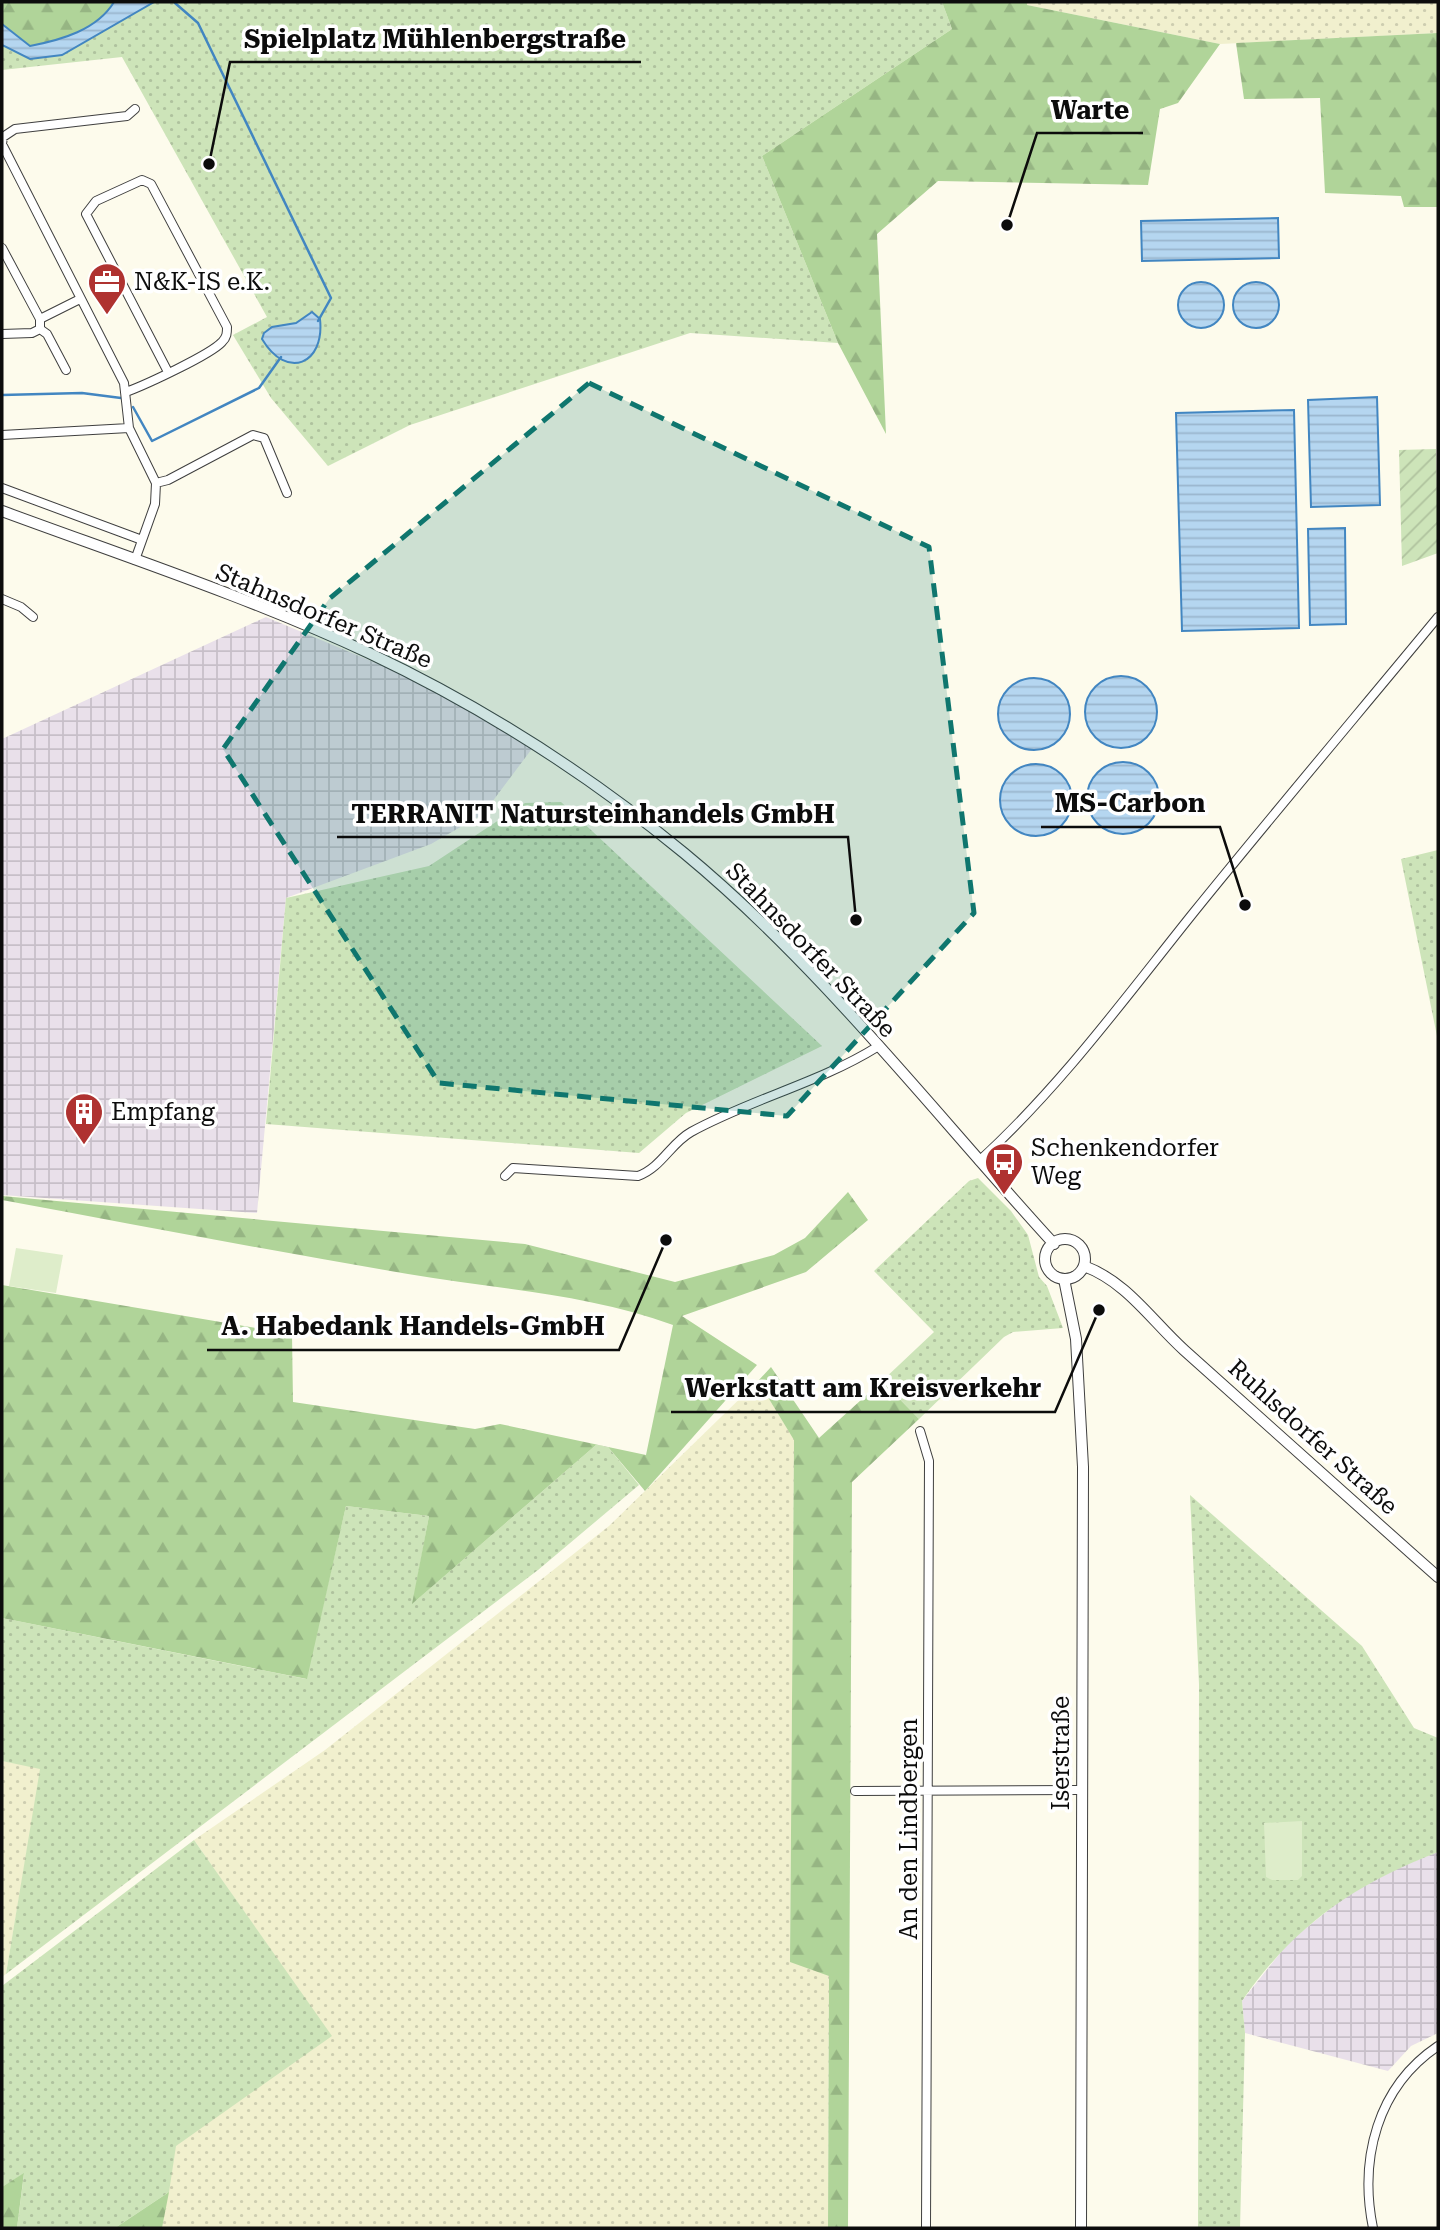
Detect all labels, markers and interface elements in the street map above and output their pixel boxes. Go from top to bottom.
callout: Spielplatz Mühlenbergstraße [230,15,641,62]
text: Spielplatz Mühlenbergstraße [244,24,626,54]
callout: Warte [1037,86,1143,133]
text: Warte [1051,95,1129,125]
office icon: N&K-IS e.K. [86,261,128,316]
place label: N&K-IS e.K. [134,268,270,296]
street label: Stahnsdorfer Straße [212,558,436,674]
callout: MS-Carbon [1041,780,1220,827]
text: MS-Carbon [1054,788,1206,818]
callout: TERRANIT Natursteinhandels GmbH [337,790,848,837]
text: TERRANIT Natursteinhandels GmbH [351,799,835,829]
street label: Stahnsdorfer Straße [720,857,902,1043]
building icon: Empfang [63,1091,105,1146]
place label: Empfang [111,1098,215,1126]
place label: Schenkendorfer Weg [1031,1134,1219,1190]
bus stop icon: Schenkendorfer Weg [983,1141,1025,1196]
callout: A. Habedank Handels-GmbH [207,1303,619,1350]
text: A. Habedank Handels-GmbH [221,1311,605,1341]
street label: Ruhlsdorfer Straße [1223,1354,1403,1520]
callout: Werkstatt am Kreisverkehr [671,1365,1055,1412]
text: Werkstatt am Kreisverkehr [685,1373,1042,1403]
street label: Iserstraße [1047,1696,1075,1810]
street label: An den Lindbergen [895,1718,923,1940]

